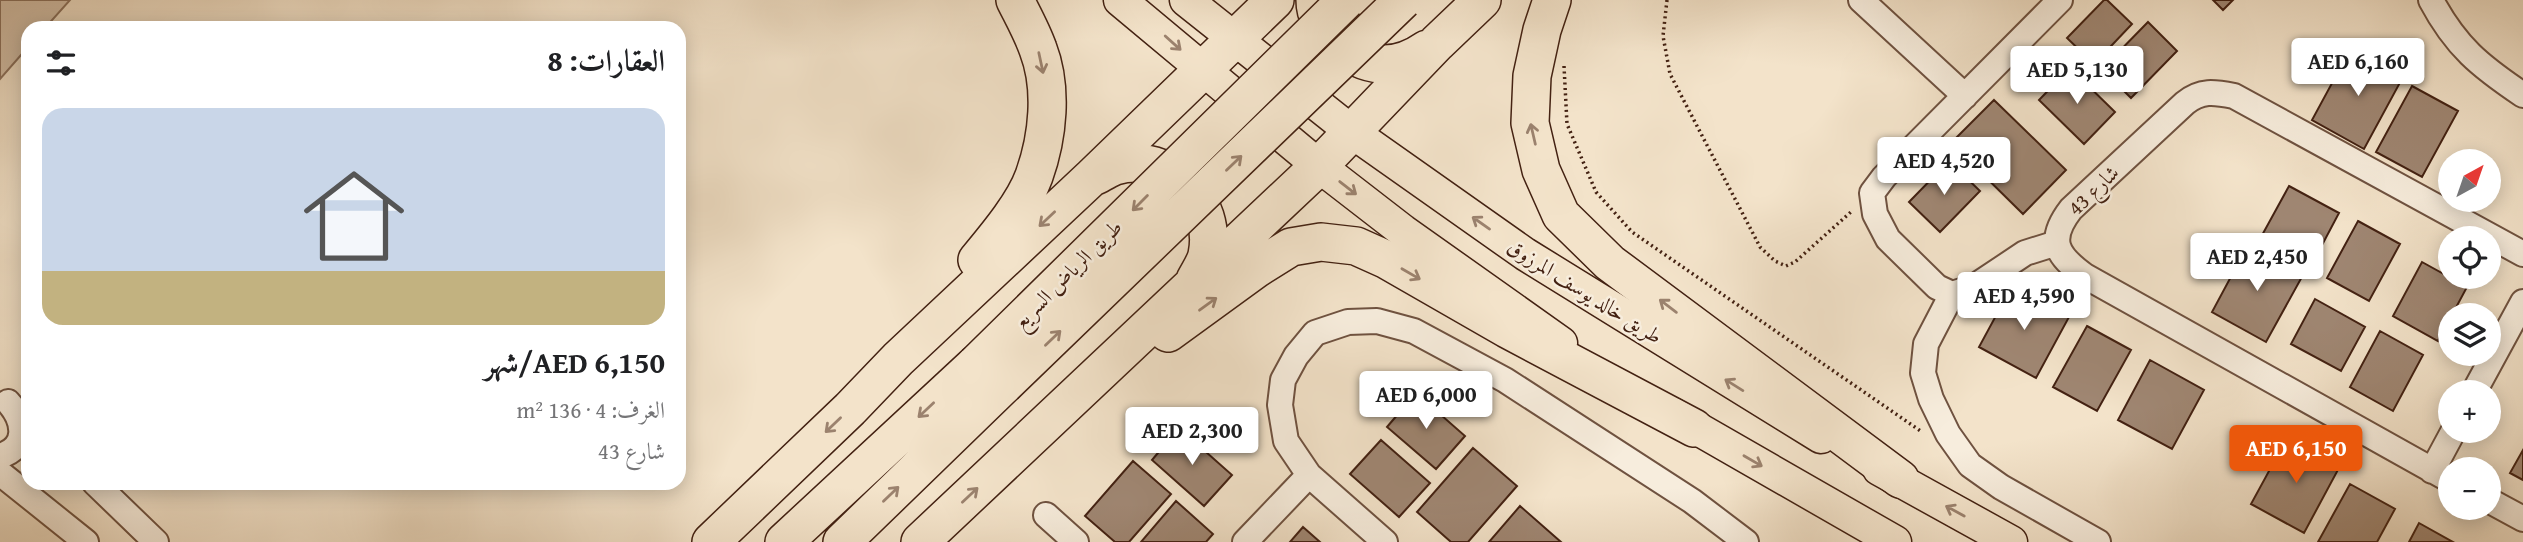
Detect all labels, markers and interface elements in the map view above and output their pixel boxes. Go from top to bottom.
one-way arrow [1164,35,1181,52]
text: العقارات: 8 [547,38,665,82]
pin: AED 6,160 [2278,38,2438,98]
icon: filters [42,44,80,82]
text: AED 6,160 [2307,44,2409,77]
pin: AED 5,130 [1997,46,2157,106]
one-way arrow [1035,51,1049,74]
text: AED 5,130 [2026,52,2128,85]
one-way arrow [1525,123,1539,146]
pin: AED 4,520 [1864,138,2024,197]
text: AED 4,520 [1893,143,1995,176]
north arrow [2438,149,2501,212]
map controls [2438,149,2501,520]
icon: home [291,153,417,279]
one-way arrow [1225,154,1242,171]
street label: شارع 43 [2060,158,2128,225]
one-way arrow [1339,181,1357,196]
one-way arrow [1132,194,1149,211]
one-way arrow [1039,211,1056,228]
street label: طريق الرياض السريع [1005,212,1132,339]
one-way arrow [1472,216,1491,230]
button: locate [2438,226,2501,289]
street label: طريق خالد يوسف المرزوق [1501,231,1669,351]
pin: AED 2,450 [2177,233,2337,293]
text: AED 2,450 [2206,239,2308,272]
one-way arrow [1400,268,1421,281]
pin: AED 4,590 [1944,272,2104,332]
text: AED 4,590 [1973,278,2075,311]
one-way arrow [1198,297,1217,311]
one-way arrow [1660,299,1678,314]
button: layers [2438,303,2501,366]
one-way arrow [1044,329,1061,346]
text: AED 6,150/شهر [484,340,665,384]
pin: AED 6,000 [1346,372,1506,431]
text: AED 6,000 [1375,377,1477,410]
one-way arrow [1725,377,1745,391]
button: + [2438,380,2501,443]
text: الغرف: 4 · 136 m² [517,393,665,426]
one-way arrow [917,402,935,418]
pin: AED 2,300 [1112,407,1272,467]
text: AED 2,300 [1141,413,1243,446]
one-way arrow [825,417,842,434]
pin: AED 6,150 [2216,426,2376,485]
text: AED 6,150 [2245,431,2347,464]
text: شارع 43 [598,434,665,467]
one-way arrow [1743,454,1763,468]
button: − [2438,457,2501,520]
one-way arrow [882,486,899,503]
one-way arrow [961,487,978,504]
one-way arrow [1946,504,1966,518]

